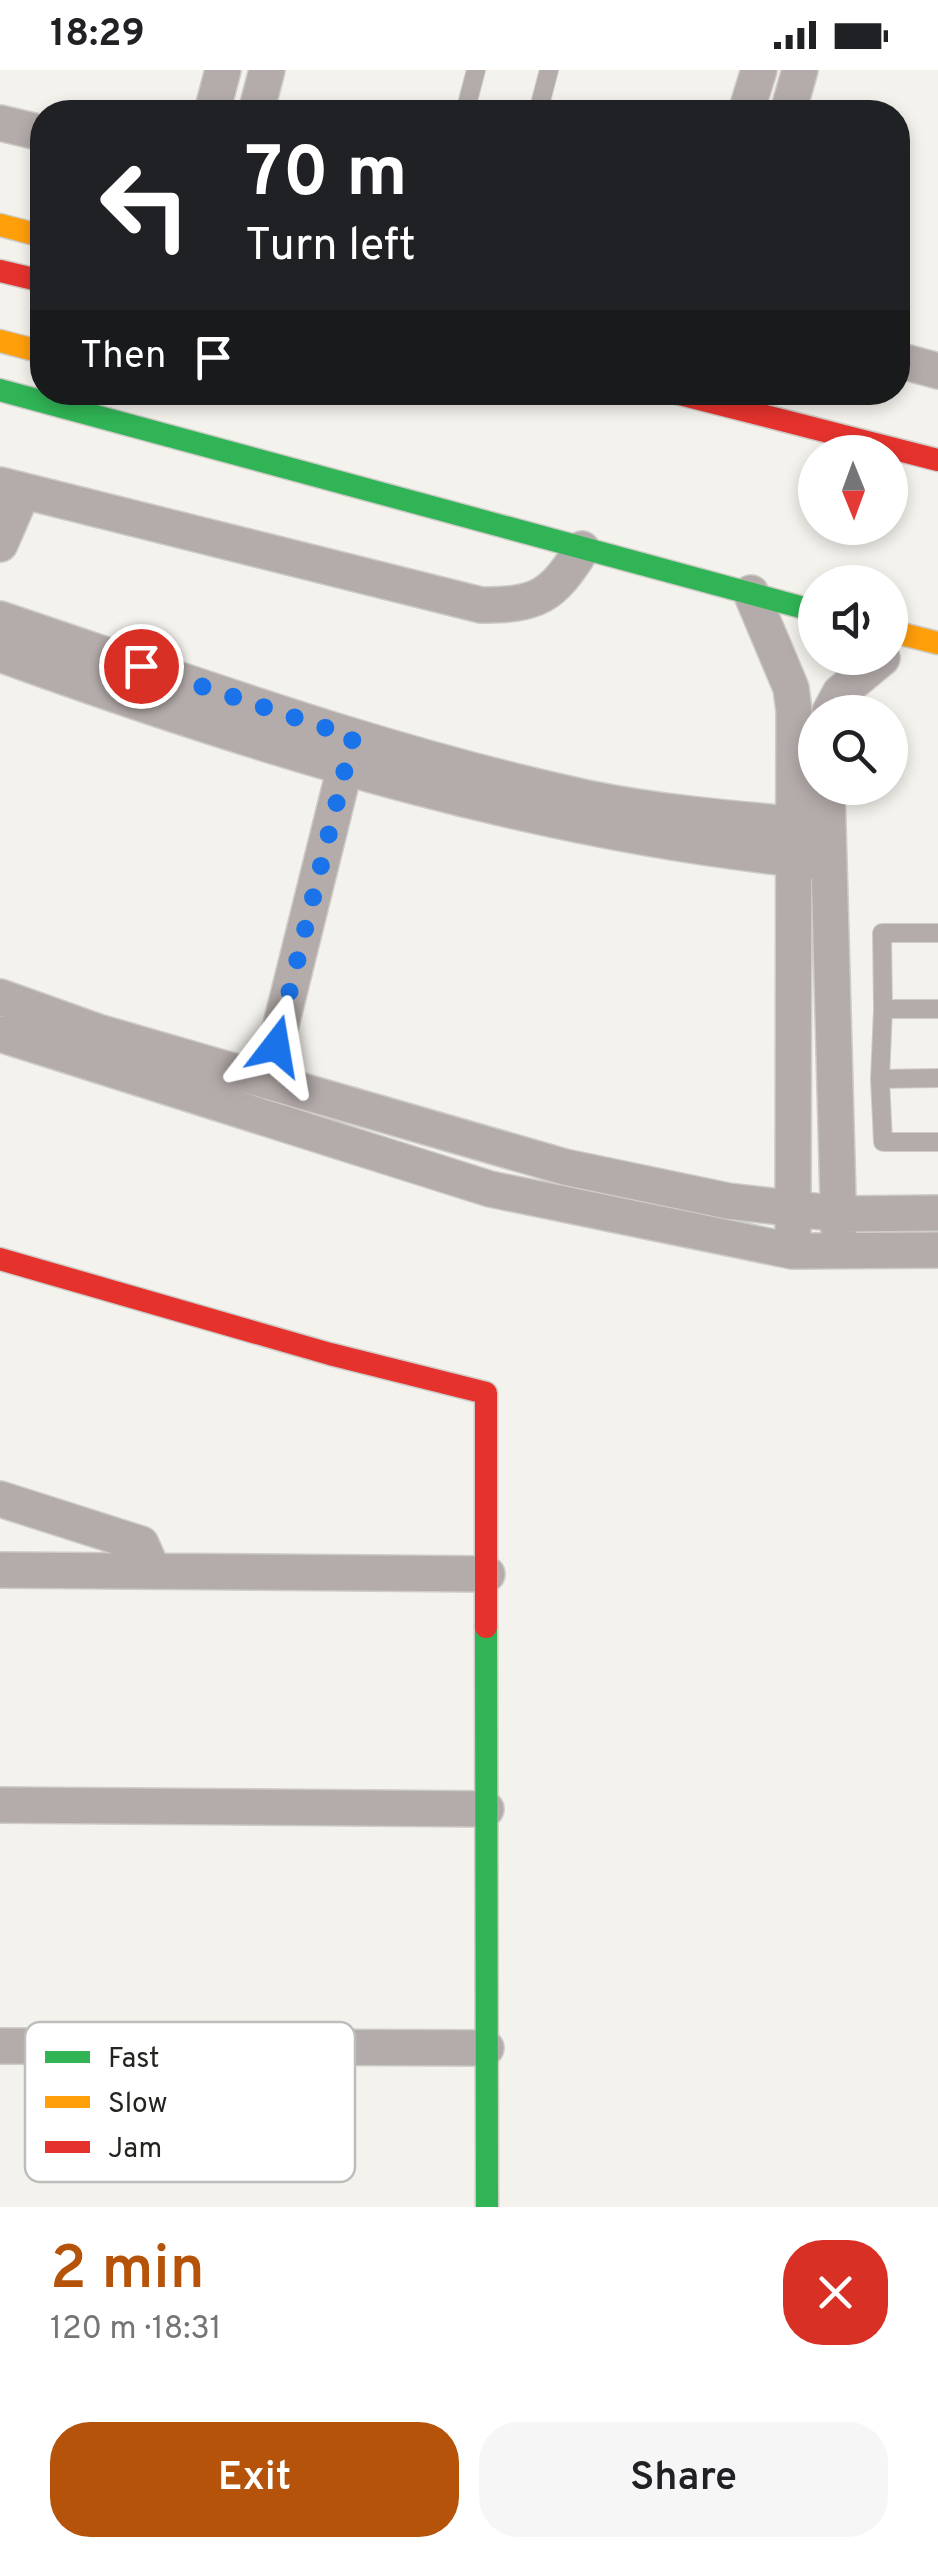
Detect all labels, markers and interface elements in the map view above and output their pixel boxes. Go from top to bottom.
text: 18:29 [50,11,145,60]
text: 70 m [245,132,408,221]
icon: left [80,140,210,270]
text: Turn left [245,219,416,276]
icon: arrive [186,330,241,385]
text: Then [80,333,166,382]
north arrow [798,435,908,545]
map controls [798,435,908,805]
button: sound [798,565,908,675]
pin [99,624,184,709]
icon: arrive [114,639,169,694]
button: search [798,695,908,805]
position arrow [224,994,328,1098]
legend [25,2022,355,2182]
text: Fast [108,2042,160,2078]
text: Slow [108,2087,167,2123]
text: Jam [108,2132,162,2168]
text: 2 min [50,2234,205,2310]
button: close [783,2240,888,2345]
text: 120 m · 18:31 [50,2310,222,2350]
button: Exit [50,2422,459,2537]
button: Share [479,2422,888,2537]

